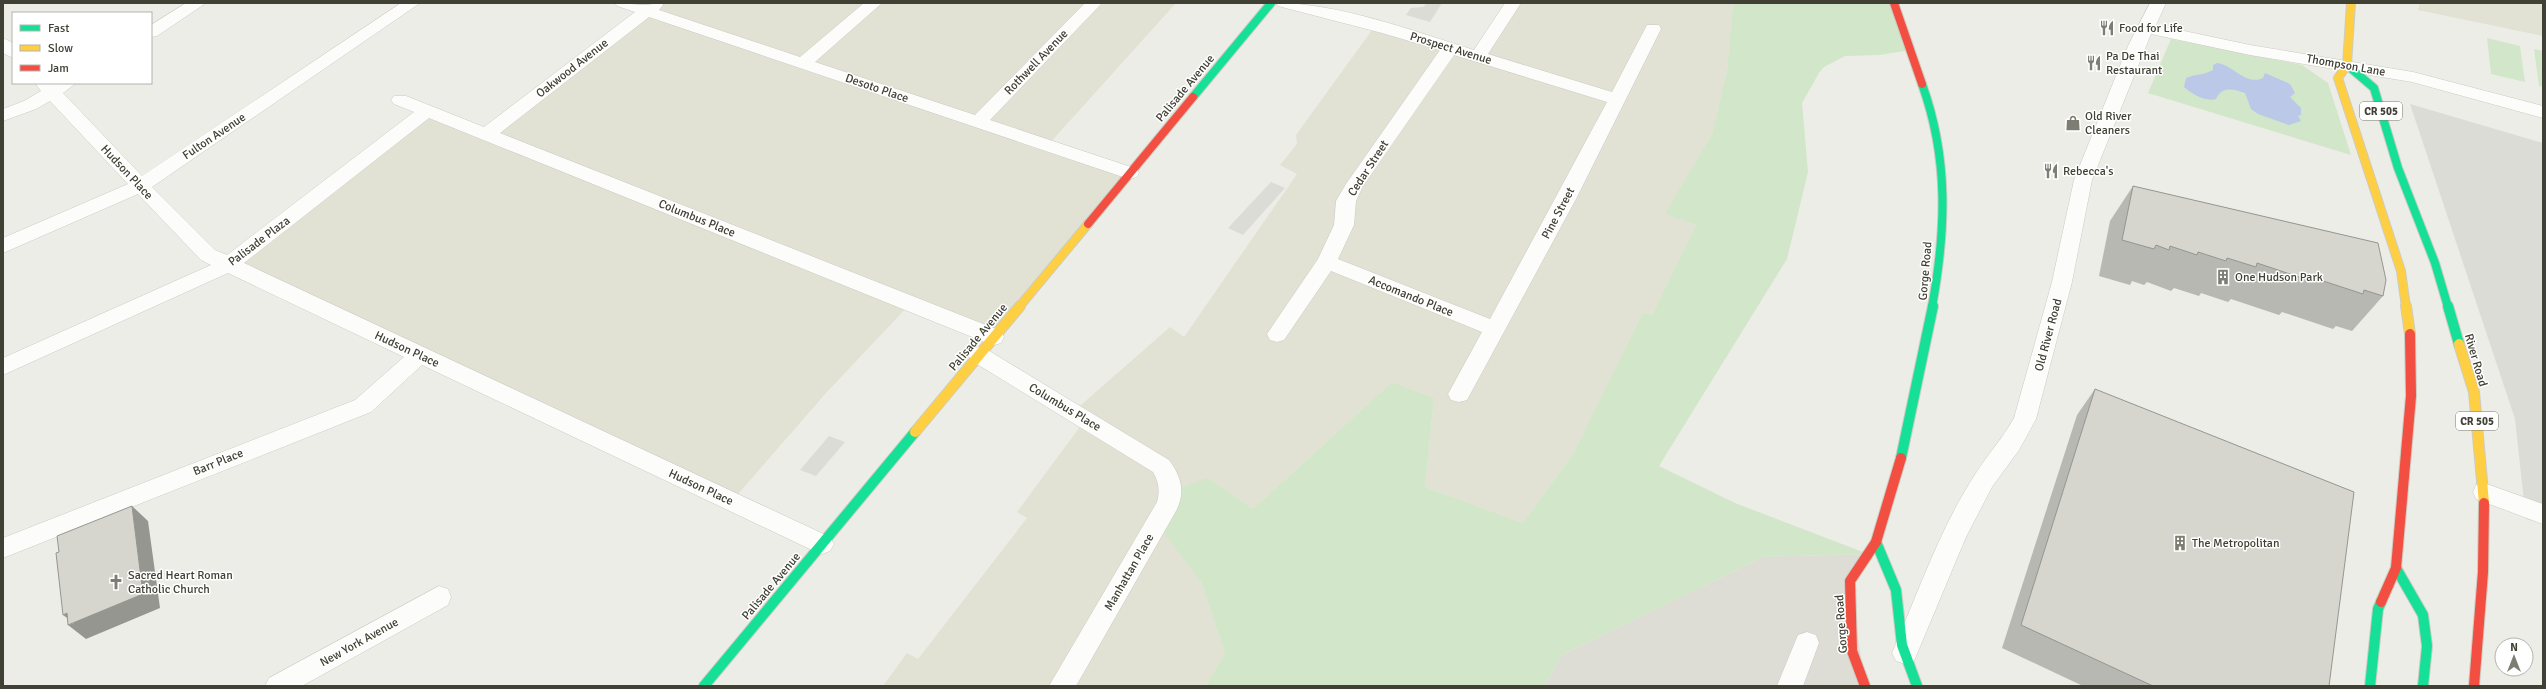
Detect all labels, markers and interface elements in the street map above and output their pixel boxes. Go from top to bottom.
legend [12,12,152,84]
restaurant icon: Food for Life [2098,19,2116,37]
text: Fast [48,21,69,36]
place label: Food for Life [2119,21,2183,36]
street label: Rothwell Avenue [1001,26,1071,98]
street label: Prospect Avenue [1408,29,1494,68]
street label: Oakwood Avenue [533,36,611,101]
text: Slow [48,41,73,56]
place label: Pa De Thai Restaurant [2106,49,2162,78]
street label: Thompson Lane [2305,51,2387,80]
street label: Palisade Avenue [1153,52,1218,125]
restaurant icon: Pa De Thai Restaurant [2085,54,2103,72]
text: Jam [48,61,69,76]
street label: Desoto Place [843,71,911,106]
road number: CR 505 [2360,102,2402,120]
place label: Old River Cleaners [2085,109,2132,138]
street label: Fulton Avenue [180,110,249,163]
shop icon: Old River Cleaners [2064,114,2082,132]
street label: Cedar Street [1345,137,1392,199]
street label: Hudson Place [97,142,156,203]
restaurant icon: Rebecca's [2042,162,2060,180]
place label: Rebecca's [2063,164,2113,179]
street label: Pine Street [1539,185,1578,242]
street label: Columbus Place [656,196,737,241]
street label: Palisade Plaza [225,213,293,270]
street label: Gorge Road [1915,241,1936,301]
building icon: One Hudson Park [2214,268,2232,286]
place label: One Hudson Park [2235,270,2323,285]
street label: Accomando Place [1366,273,1455,320]
street label: Old River Road [2032,297,2065,373]
street label: Palisade Avenue [946,301,1011,374]
street label: Hudson Place [372,328,442,371]
street label: River Road [2461,332,2490,388]
street label: Columbus Place [1026,380,1104,435]
road number: CR 505 [2456,412,2498,430]
street label: Barr Place [191,446,245,479]
street label: Hudson Place [666,466,736,509]
street label: Manhattan Place [1101,531,1158,613]
building icon: The Metropolitan [2171,534,2189,552]
place label: The Metropolitan [2192,536,2280,551]
street label: Palisade Avenue [739,550,804,623]
place label: Sacred Heart Roman Catholic Church [128,568,233,597]
church icon: Sacred Heart Roman Catholic Church [107,573,125,591]
street label: Gorge Road [1832,594,1851,654]
street label: New York Avenue [317,615,401,670]
north arrow [2494,637,2534,677]
text: N [2510,641,2518,654]

